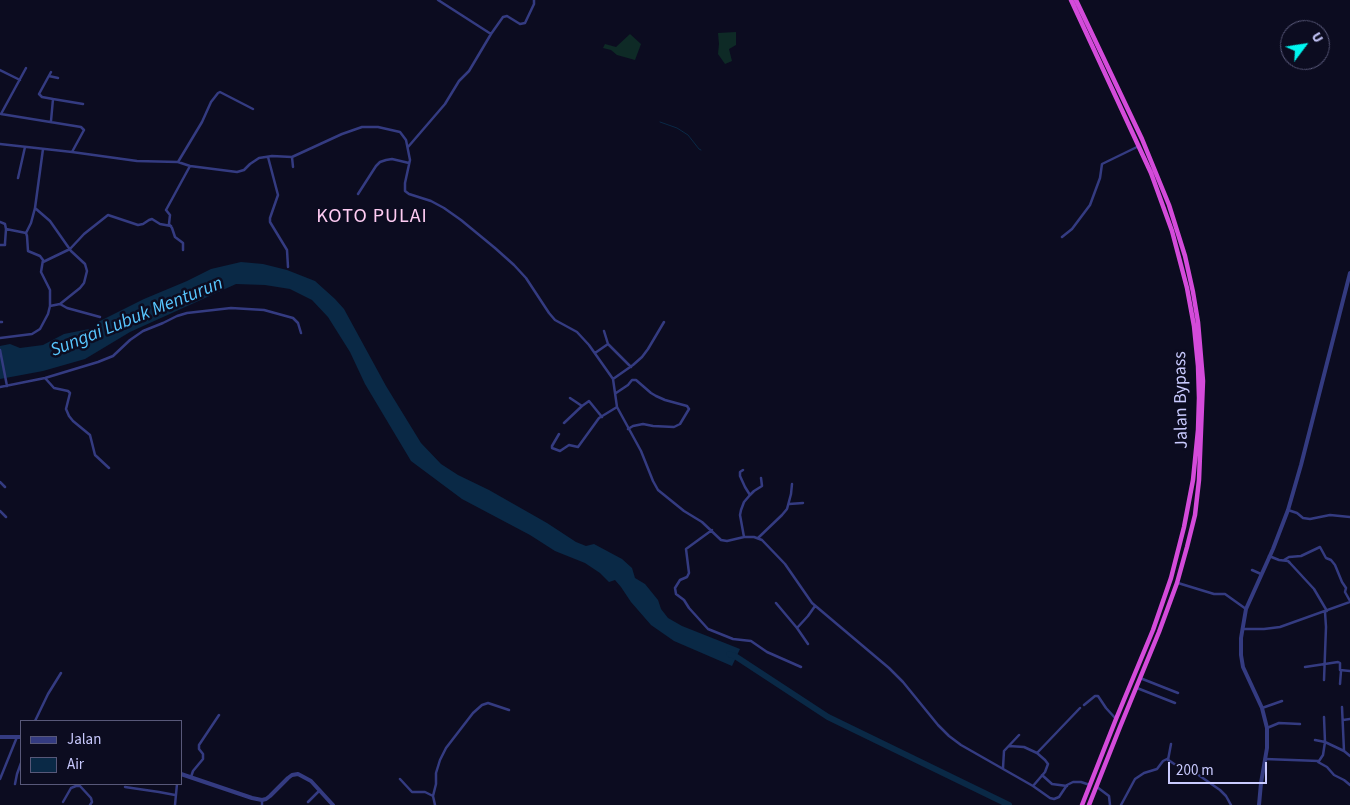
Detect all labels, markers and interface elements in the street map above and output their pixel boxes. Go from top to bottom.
north arrow [1280,20,1330,70]
text: U [1306,29,1328,47]
district label: KOTO PULAI [315,206,429,230]
water label: Sungai Lubuk Menturun [47,273,227,363]
street label: Jalan Bypass [1170,351,1194,449]
legend [20,720,182,785]
text: Jalan [67,729,101,750]
scale bar [1170,752,1269,784]
text: Air [67,754,84,775]
text: 200 m [1176,760,1214,781]

